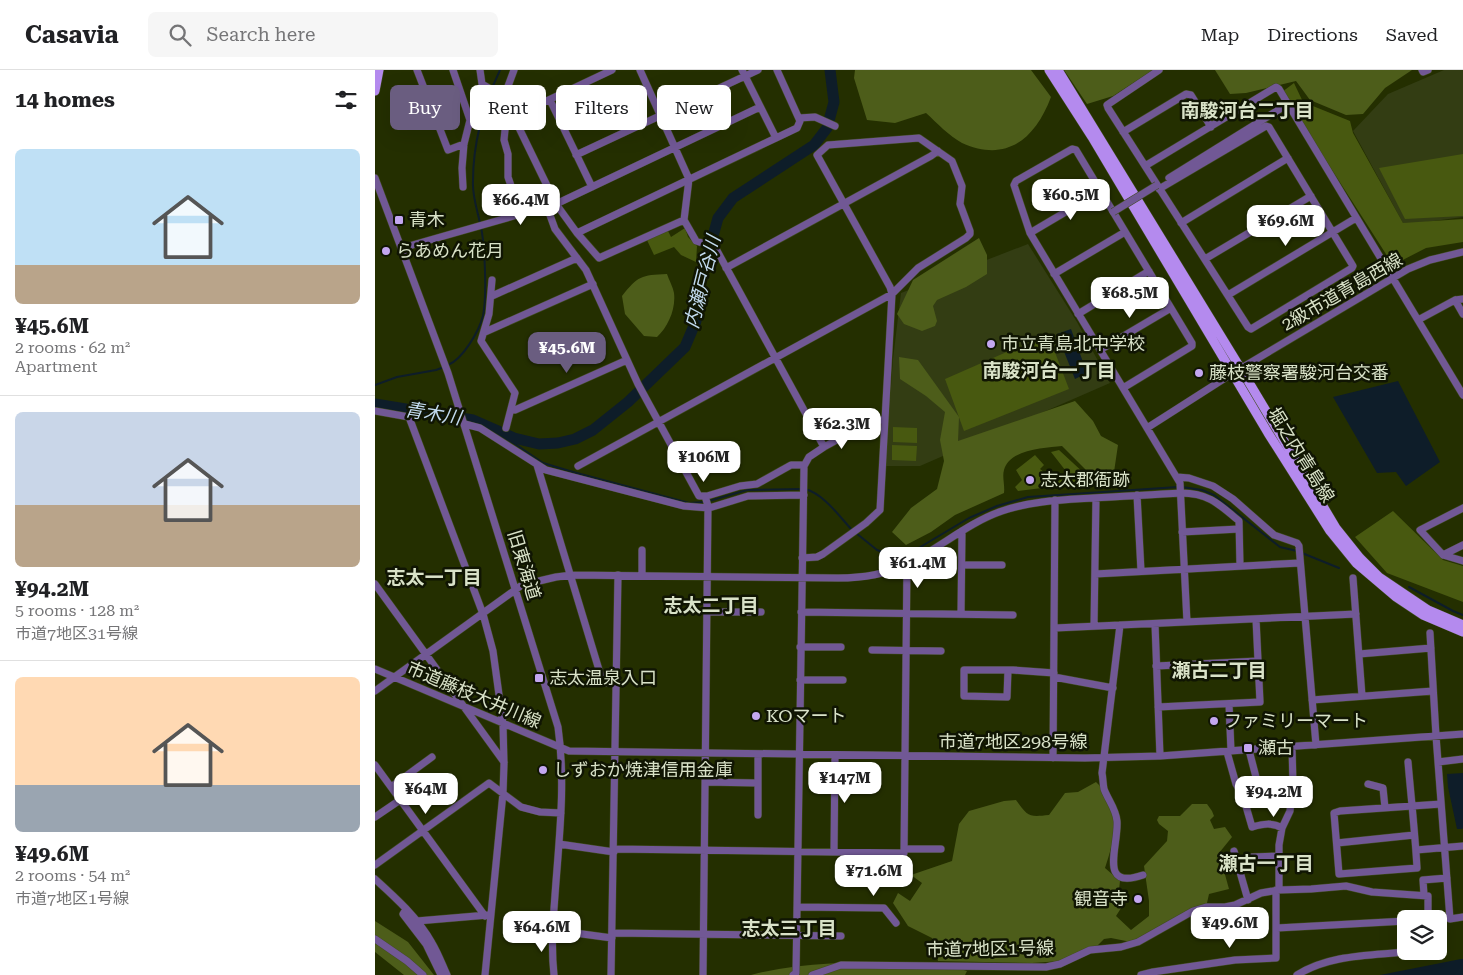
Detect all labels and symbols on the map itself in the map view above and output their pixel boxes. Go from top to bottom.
district label: 南駿河台二丁目 [1180,99,1314,122]
pin: ¥60.5M [1030,178,1112,221]
pin: ¥66.4M [480,184,562,226]
pin: ¥69.6M [1245,204,1327,247]
place label: 青木 [409,209,445,230]
marker: 青木 [393,214,405,226]
water label: 内瀬戸谷川 [680,231,726,331]
place label: らあめん花月 [396,240,504,261]
marker: らあめん花月 [380,245,392,257]
street label: 2級市道青島西線 [1278,248,1406,335]
pin: ¥68.5M [1089,276,1171,319]
pin: ¥45.6M [526,332,608,374]
place label: 市立青島北中学校 [1001,333,1145,354]
marker: 市立青島北中学校 [985,338,997,350]
district label: 南駿河台一丁目 [982,359,1116,382]
place label: 藤枝警察署駿河台交番 [1209,362,1389,383]
marker: 藤枝警察署駿河台交番 [1193,367,1205,379]
water label: 青木川 [403,398,465,430]
street label: 堀之内青島線 [1264,403,1339,506]
pin: ¥62.3M [801,408,883,450]
pin: ¥106M [669,440,739,483]
place label: 志太郡衙跡 [1040,469,1130,490]
marker: 志太郡衙跡 [1024,474,1036,486]
street label: 旧東海道 [504,527,545,602]
pin: ¥61.4M [877,546,959,589]
district label: 志太一丁目 [386,566,482,589]
district label: 志太二丁目 [663,594,759,617]
street label: 市道藤枝大井川線 [404,657,545,732]
district label: 瀬古二丁目 [1171,659,1267,682]
place label: 志太温泉入口 [549,667,657,688]
marker: 志太温泉入口 [533,672,545,684]
place label: KOマート [766,705,847,726]
marker: KOマート [750,710,762,722]
place label: ファミリーマート [1224,710,1368,731]
marker: ファミリーマート [1208,715,1220,727]
street label: 市道7地区298号線 [939,731,1087,752]
place label: 瀬古 [1258,737,1294,758]
marker: 瀬古 [1242,742,1254,754]
place label: しずおか焼津信用金庫 [553,759,733,780]
pin: ¥147M [810,762,880,804]
marker: しずおか焼津信用金庫 [537,764,549,776]
pin: ¥64M [396,772,456,815]
pin: ¥94.2M [1233,776,1315,818]
district label: 瀬古一丁目 [1218,852,1314,875]
pin: ¥71.6M [833,854,915,897]
place label: 観音寺 [1074,888,1128,909]
marker: 観音寺 [1132,893,1144,905]
pin: ¥49.6M [1189,906,1271,949]
pin: ¥64.6M [501,910,583,953]
district label: 志太三丁目 [741,917,837,940]
street label: 市道7地区1号線 [926,937,1054,960]

